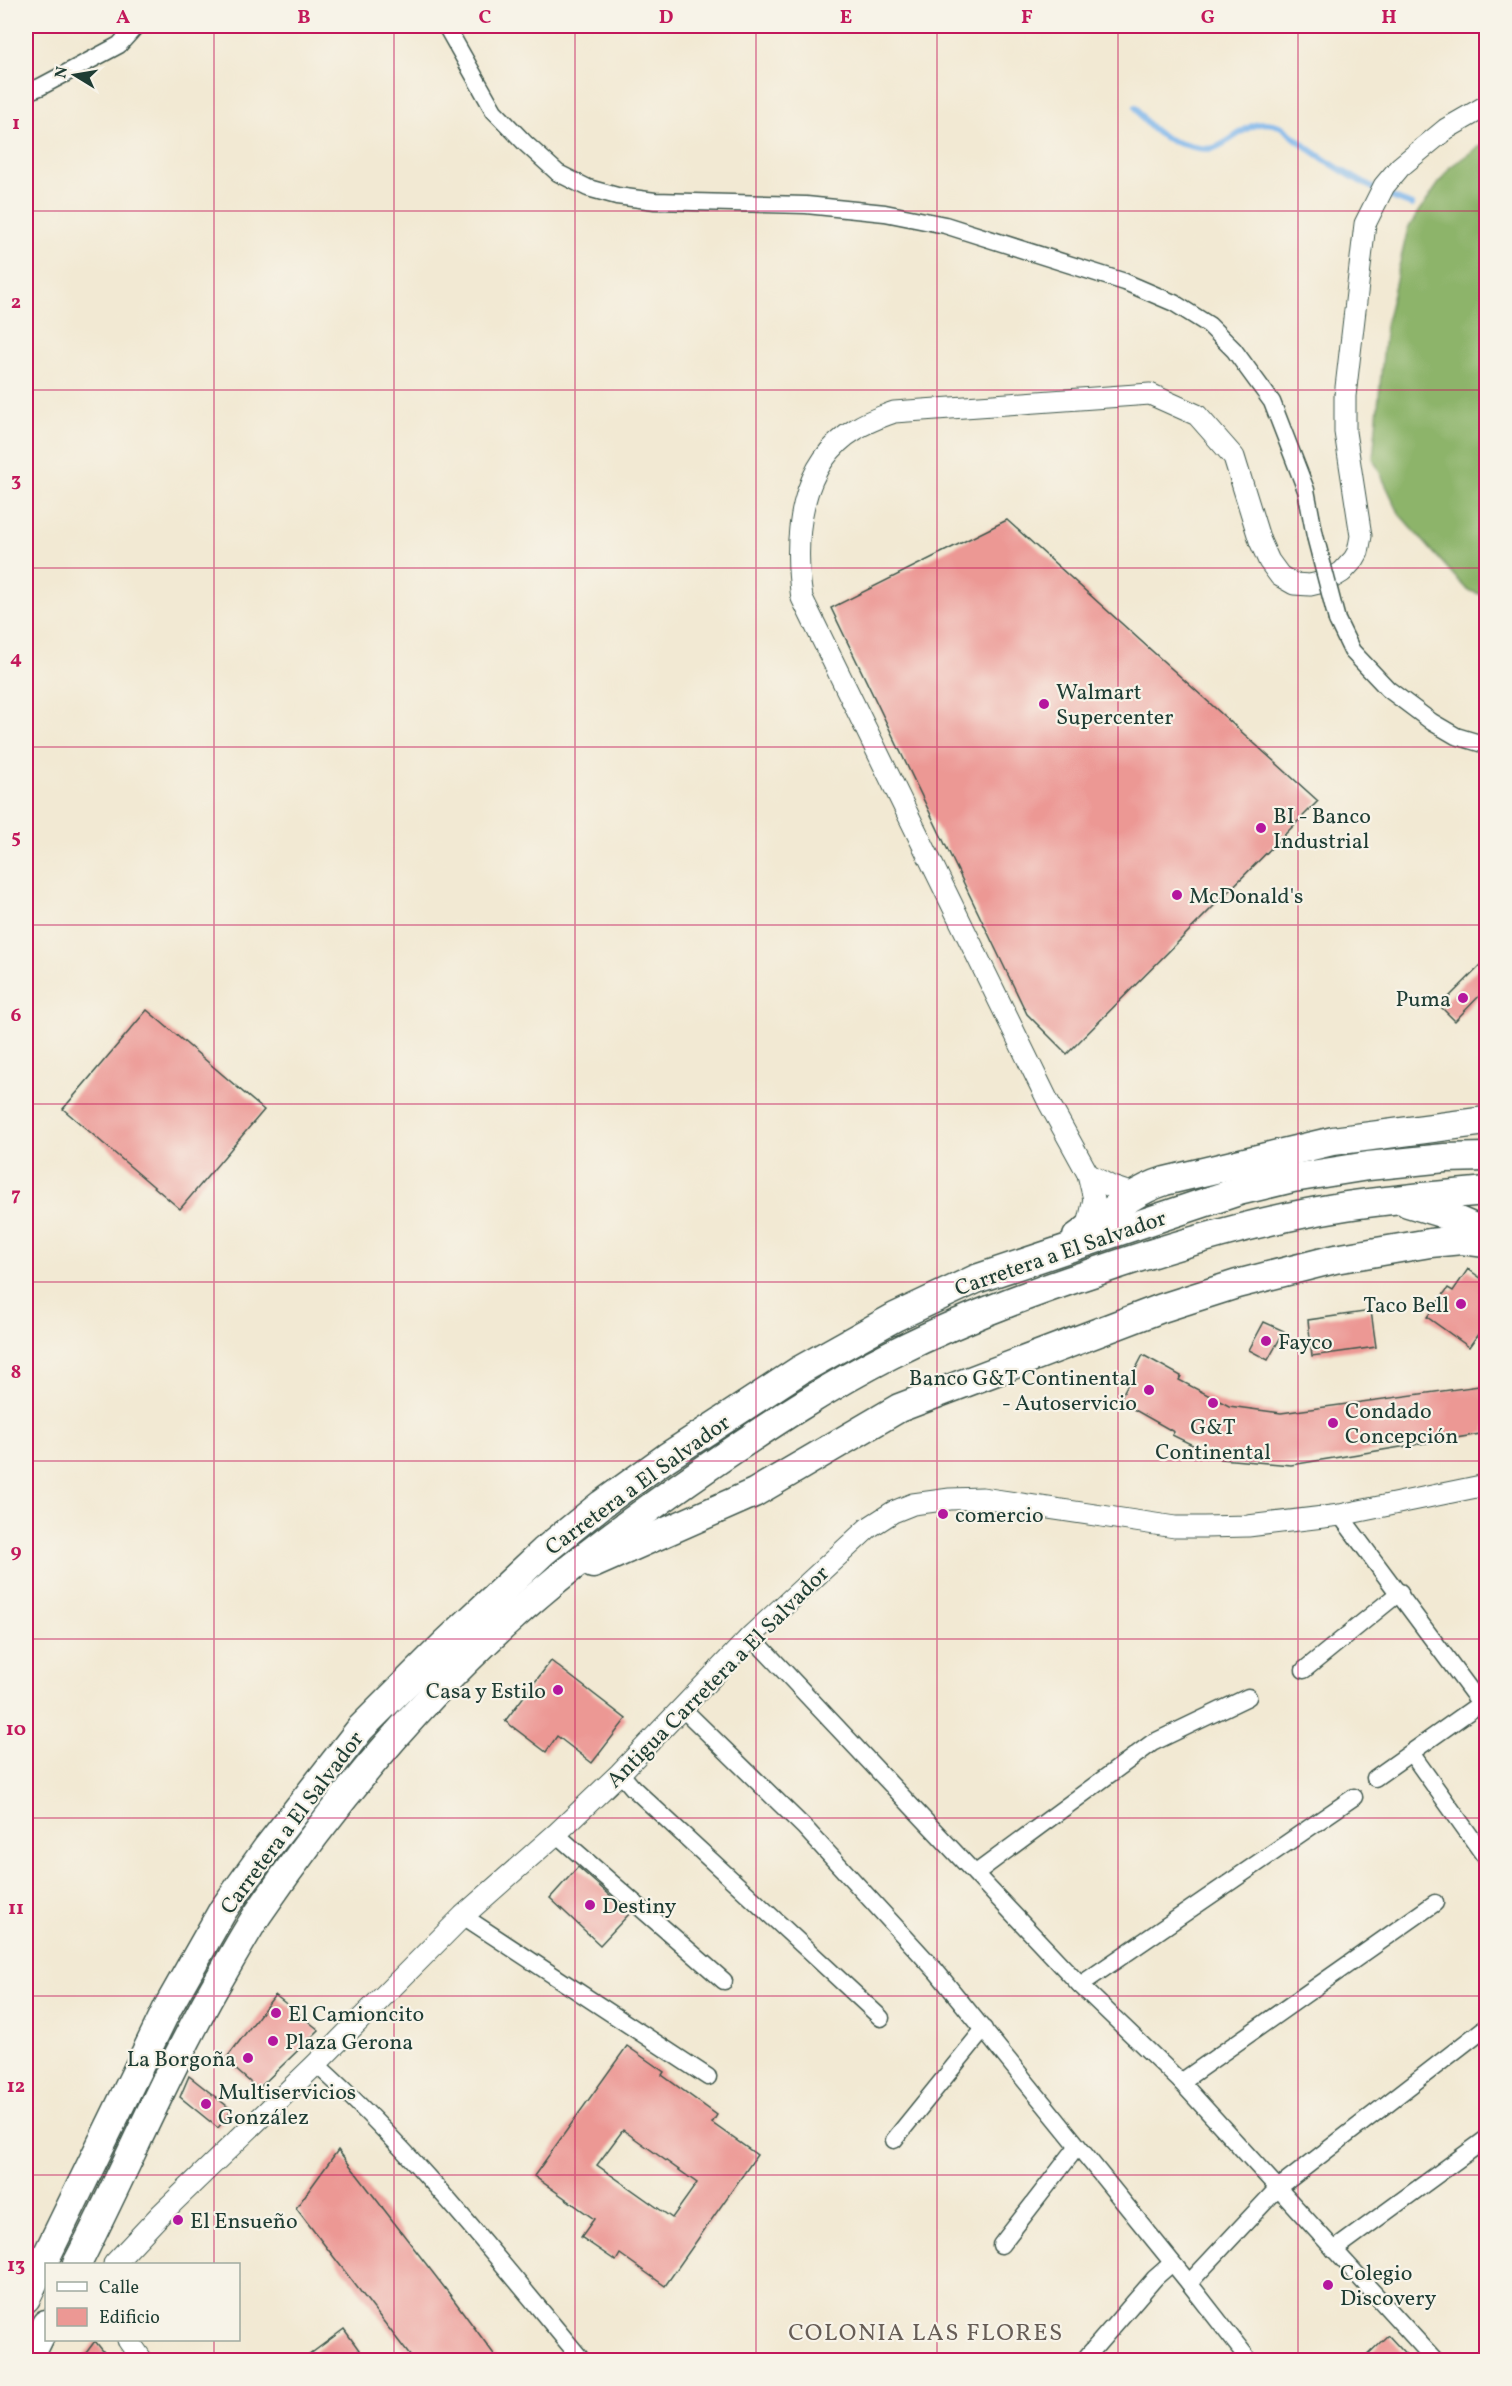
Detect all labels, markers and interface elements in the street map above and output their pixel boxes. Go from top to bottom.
text: A [116,4,130,32]
text: B [297,4,311,32]
text: C [479,4,492,32]
text: D [659,4,673,32]
text: E [840,4,852,32]
text: F [1021,4,1033,32]
text: G [1201,4,1215,32]
text: H [1381,4,1397,32]
north arrow [45,45,105,105]
text: N [50,64,74,80]
text: 1 [12,110,20,138]
text: 2 [11,289,21,317]
text: 3 [11,467,21,495]
text: 4 [10,645,22,673]
place label: Walmart Supercenter [1056,678,1173,734]
marker: Walmart Supercenter [1037,697,1051,711]
place label: BI - Banco Industrial [1273,802,1371,858]
marker: BI - Banco Industrial [1254,821,1268,835]
text: 5 [11,824,21,852]
place label: McDonald's [1189,882,1304,913]
marker: McDonald's [1170,888,1184,902]
place label: Puma [1395,985,1451,1016]
marker: Puma [1456,991,1470,1005]
text: 6 [11,1002,22,1030]
text: 7 [11,1181,21,1209]
street label: Carretera a El Salvador [951,1204,1171,1305]
place label: Taco Bell [1363,1291,1449,1322]
marker: Taco Bell [1454,1297,1468,1311]
place label: Fayco [1278,1328,1333,1359]
marker: Fayco [1259,1334,1273,1348]
text: 8 [11,1359,21,1387]
place label: Banco G&T Continental - Autoservicio [909,1364,1137,1420]
marker: Banco G&T Continental - Autoservicio [1142,1383,1156,1397]
marker: G&T Continental [1206,1396,1220,1410]
place label: Condado Concepción [1345,1397,1458,1453]
street label: Carretera a El Salvador [540,1408,737,1564]
place label: G&T Continental [1155,1413,1271,1469]
marker: Condado Concepción [1326,1416,1340,1430]
place label: comercio [955,1501,1044,1532]
marker: comercio [936,1507,950,1521]
text: 9 [10,1538,22,1566]
street label: Antigua Carretera a El Salvador [600,1559,837,1796]
place label: Casa y Estilo [426,1677,546,1708]
marker: Casa y Estilo [551,1683,565,1697]
text: 10 [6,1716,26,1744]
street label: Carretera a El Salvador [214,1726,372,1921]
place label: Destiny [602,1892,677,1923]
text: 11 [8,1895,24,1923]
marker: Destiny [583,1898,597,1912]
place label: El Camioncito [288,2000,424,2031]
marker: El Camioncito [269,2006,283,2020]
place label: Plaza Gerona [285,2028,413,2059]
marker: Plaza Gerona [266,2034,280,2048]
place label: La Borgoña [127,2045,236,2076]
marker: La Borgoña [241,2051,255,2065]
text: 12 [7,2073,25,2101]
place label: Multiservicios González [218,2078,356,2134]
marker: Multiservicios González [199,2097,213,2111]
place label: El Ensueño [190,2207,298,2238]
marker: El Ensueño [171,2213,185,2227]
text: 13 [7,2252,25,2280]
place label: Colegio Discovery [1340,2259,1436,2315]
legend [45,2263,240,2341]
text: Calle [99,2276,139,2301]
marker: Colegio Discovery [1321,2278,1335,2292]
text: Edificio [99,2306,160,2331]
district label: COLONIA LAS FLORES [788,2317,1064,2351]

